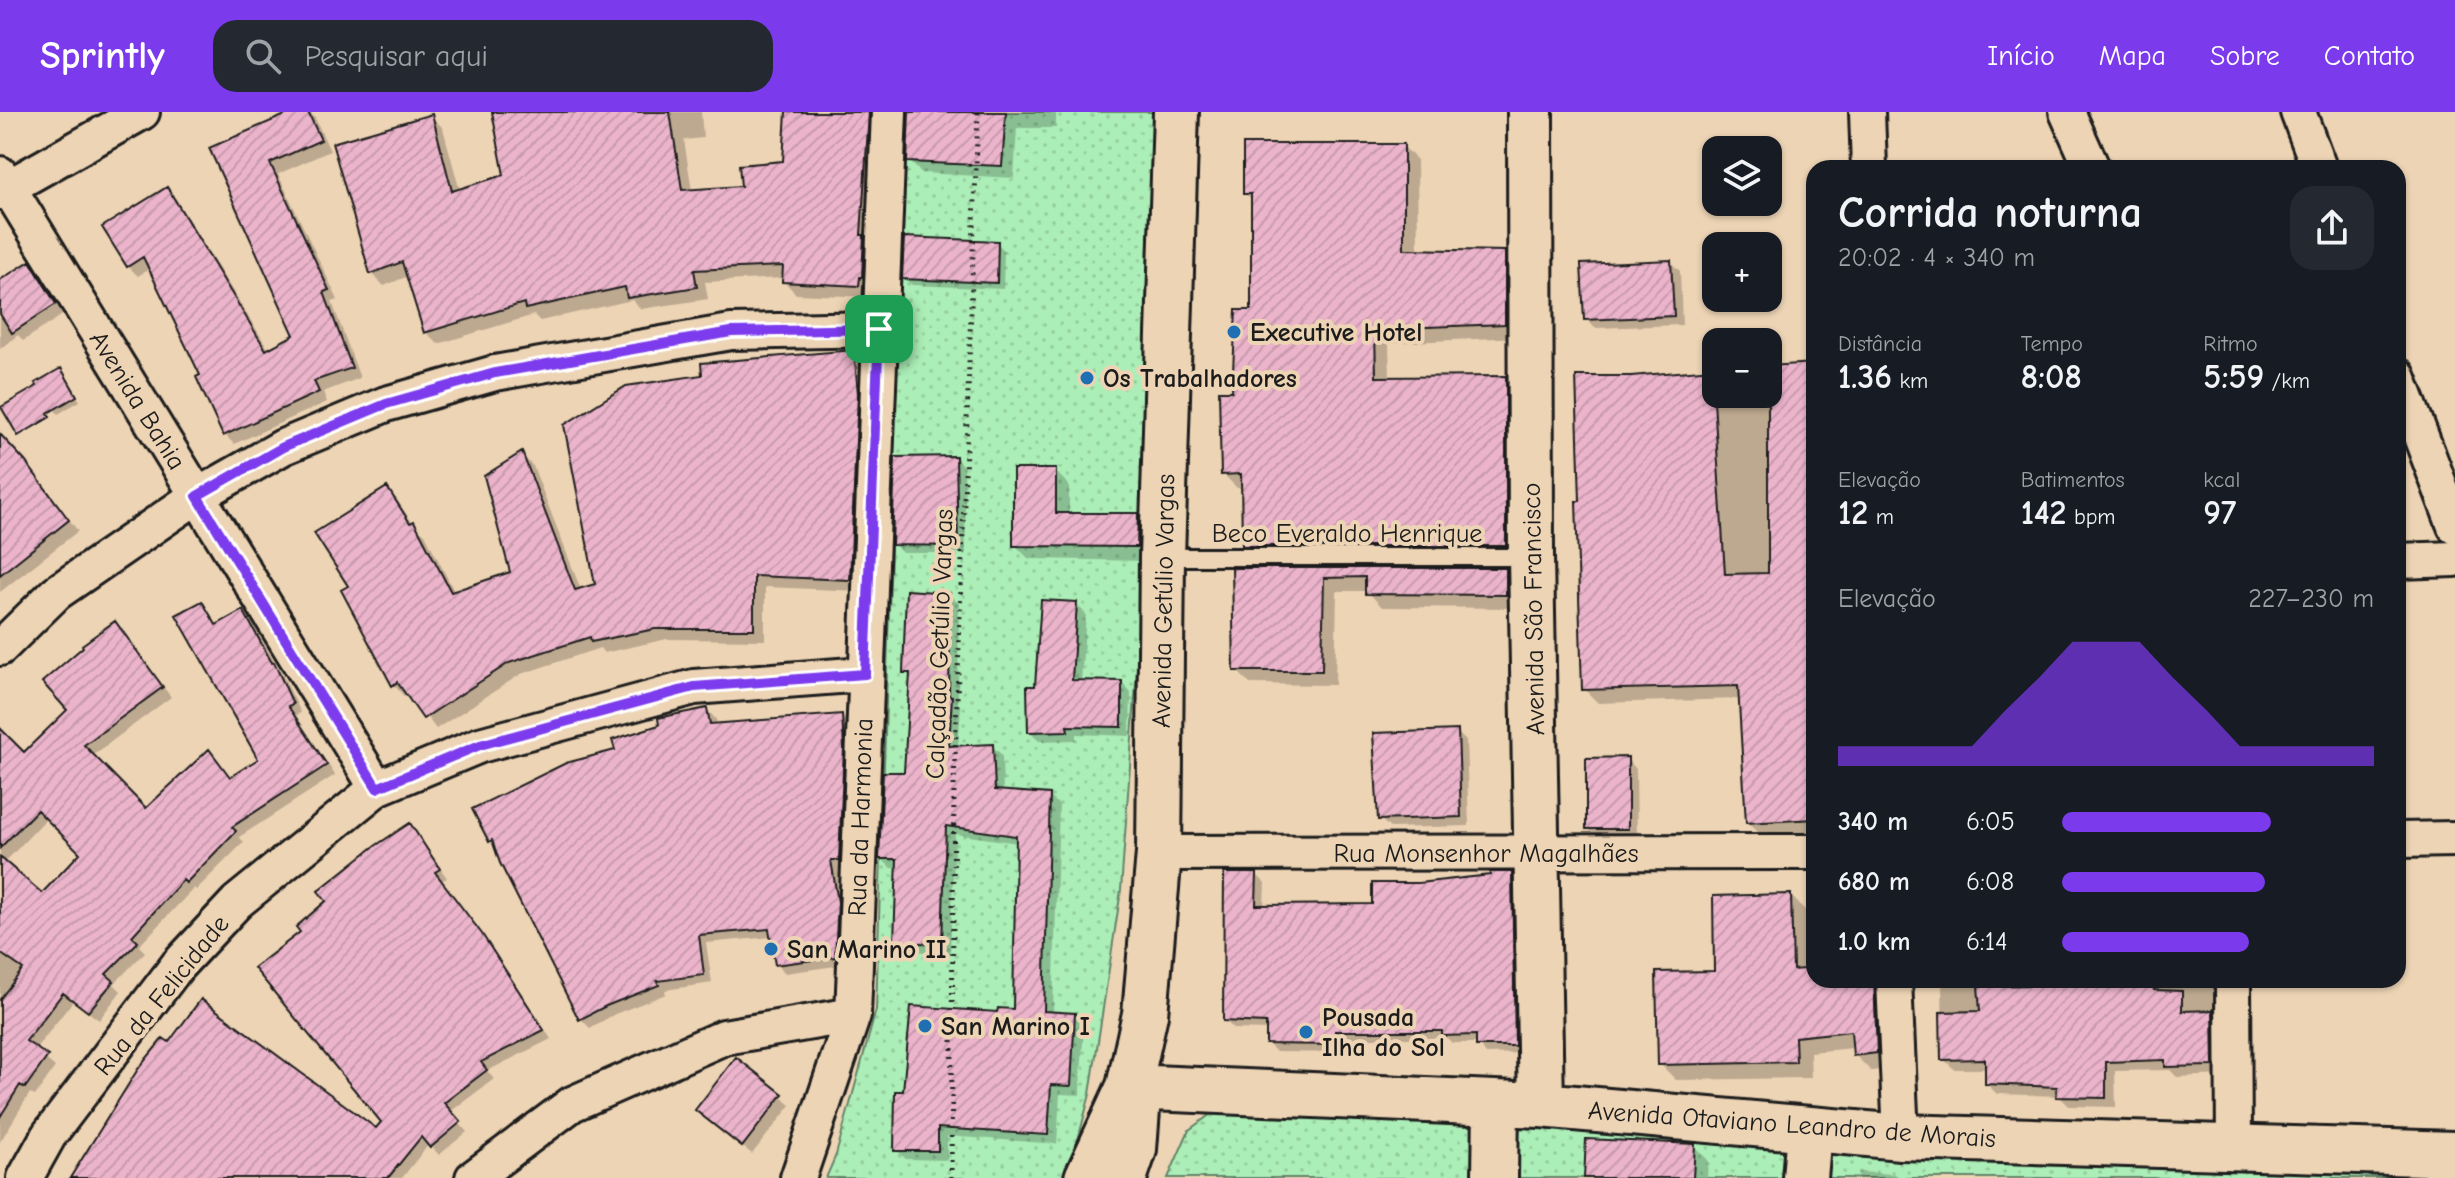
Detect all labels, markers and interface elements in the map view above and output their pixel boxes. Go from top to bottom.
search box [213,20,773,92]
text: Sprintly [40,34,165,78]
icon: search [241,34,285,78]
text: Pesquisar aqui [305,39,488,74]
text: Início [1987,40,2055,72]
text: Mapa [2099,40,2166,72]
text: Sobre [2210,40,2280,72]
text: Contato [2324,40,2415,72]
map controls [1702,136,1782,408]
button: layers [1702,136,1782,216]
button: share [2290,186,2374,270]
text: Corrida noturna [1838,187,2142,238]
button: + [1702,232,1782,312]
text: 20:02 · 4 × 340 m [1838,243,2035,273]
pin [845,295,913,363]
icon: arrive [857,307,901,351]
place label: Executive Hotel [1250,318,1422,348]
marker: Executive Hotel [1225,323,1243,341]
street label: Avenida Bahia [83,326,192,475]
button: − [1702,328,1782,408]
text: Distância [1838,331,1922,357]
text: Tempo [2021,331,2083,357]
text: Ritmo [2203,331,2258,357]
text: 1.36 [1838,357,1892,397]
text: 8:08 [2021,357,2082,397]
text: 5:59 [2203,357,2264,397]
place label: Os Trabalhadores [1103,364,1297,394]
text: km [1892,368,1928,394]
text: /km [2264,368,2310,394]
marker: Os Trabalhadores [1078,369,1096,387]
text: Elevação [1838,467,1921,493]
text: Batimentos [2021,467,2125,493]
text: kcal [2203,467,2240,493]
street label: Avenida Getúlio Vargas [1147,474,1181,728]
street label: Avenida São Francisco [1517,482,1551,736]
text: 12 [1838,493,1868,533]
text: 142 [2021,493,2067,533]
text: 97 [2203,493,2236,533]
text: m [1868,504,1894,530]
text: bpm [2067,504,2116,530]
street label: Calçadão Getúlio Vargas [920,508,960,780]
street label: Beco Everaldo Henrique [1212,519,1482,549]
text: Elevação [1838,584,1936,614]
text: 227–230 m [2248,584,2374,614]
street label: Rua da Harmonia [843,717,879,917]
text: 340 m [1838,807,1908,837]
text: 6:05 [1966,807,2015,837]
street label: Rua Monsenhor Magalhães [1334,839,1638,869]
text: 680 m [1838,867,1910,897]
text: 6:08 [1966,867,2014,897]
street label: Rua da Felicidade [88,910,236,1082]
text: 1.0 km [1838,927,1910,957]
text: 6:14 [1966,927,2008,957]
place label: San Marino II [787,935,947,965]
marker: San Marino II [762,940,780,958]
place label: Pousada Ilha do Sol [1322,1003,1445,1063]
place label: San Marino I [941,1012,1090,1042]
marker: San Marino I [916,1017,934,1035]
marker: Pousada Ilha do Sol [1297,1023,1315,1041]
street label: Avenida Otaviano Leandro de Morais [1587,1096,1997,1154]

